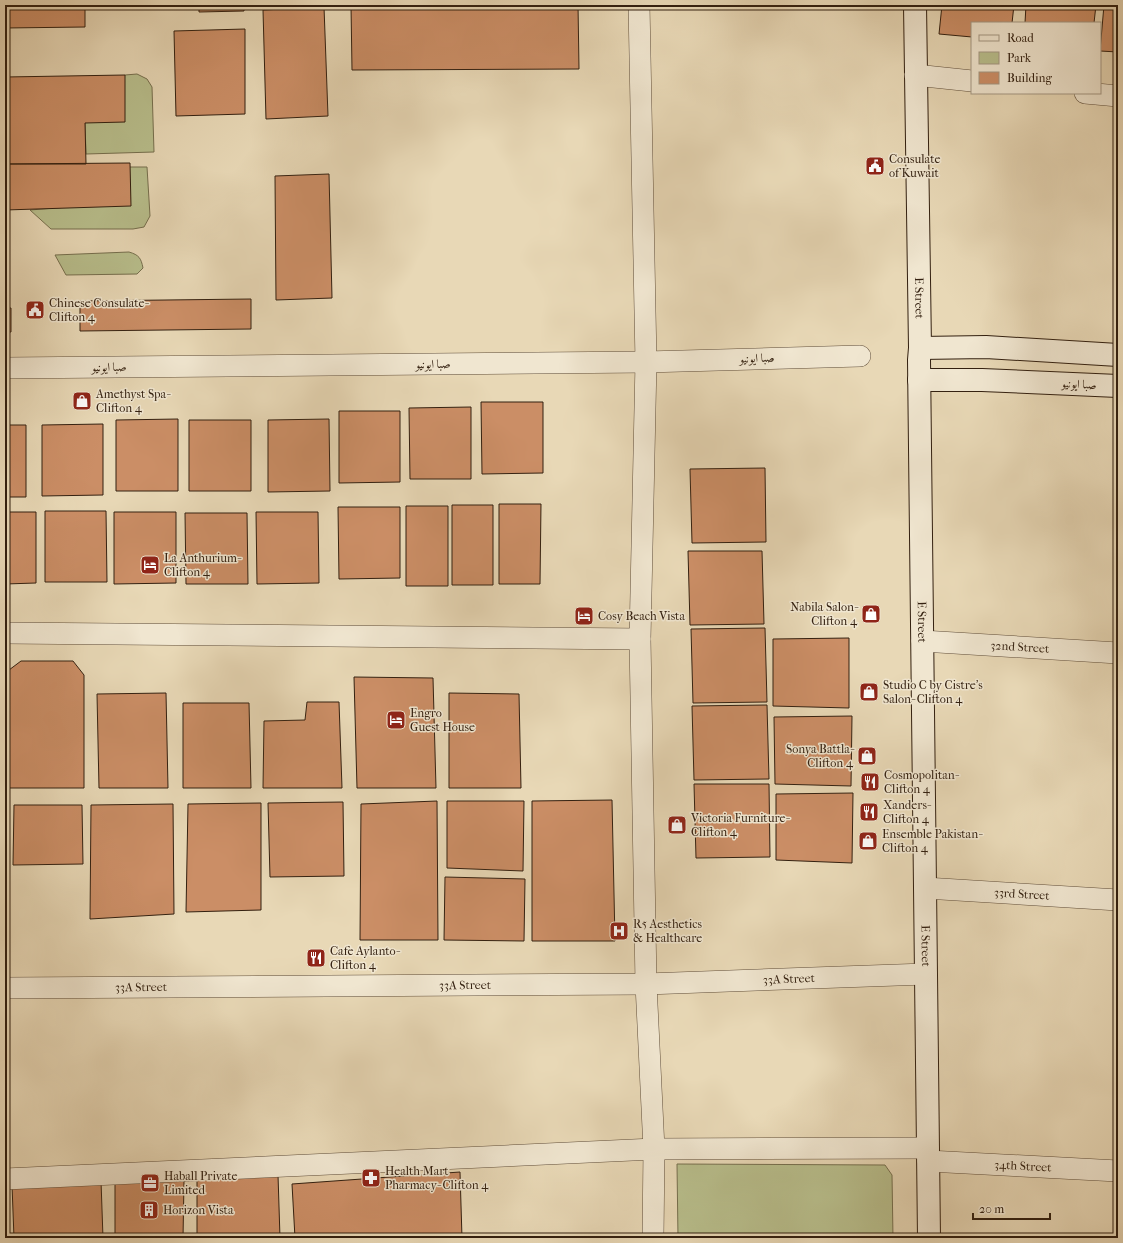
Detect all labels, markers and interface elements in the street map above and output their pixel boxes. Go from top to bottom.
legend [971,22,1101,94]
text: Road [1007,31,1034,45]
text: Park [1007,51,1032,65]
text: Building [1007,71,1052,85]
place label: Consulate of Kuwait [889,152,940,180]
public building icon: Consulate of Kuwait [864,155,886,177]
street label: E Street [912,277,927,320]
place label: Chinese Consulate- Clifton 4 [49,296,150,324]
public building icon: Chinese Consulate- Clifton 4 [24,299,46,321]
street label: صبا ایونیو [738,350,775,367]
street label: صبا ایونیو [414,357,451,372]
street label: صبا ایونیو [90,360,127,375]
street label: صبا ایونیو [1060,376,1097,393]
place label: Amethyst Spa- Clifton 4 [95,387,171,415]
shop icon: Amethyst Spa- Clifton 4 [71,390,93,412]
place label: La Anthurium- Clifton 4 [164,551,242,579]
hotel icon: La Anthurium- Clifton 4 [139,554,161,576]
place label: Nabila Salon- Clifton 4 [790,600,859,628]
street label: E Street [915,601,929,643]
shop icon: Nabila Salon- Clifton 4 [860,603,882,625]
hotel icon: Cosy Beach Vista [573,605,595,627]
place label: Cosy Beach Vista [598,609,685,623]
street label: 32nd Street [990,638,1050,656]
place label: Studio C by Cistre's Salon- Clifton 4 [883,678,983,706]
shop icon: Studio C by Cistre's Salon- Clifton 4 [858,681,880,703]
place label: Engro Guest House [410,706,475,734]
hotel icon: Engro Guest House [385,709,407,731]
place label: Sonya Battla- Clifton 4 [786,742,855,770]
shop icon: Sonya Battla- Clifton 4 [856,745,878,767]
place label: Cosmopolitan- Clifton 4 [884,768,960,796]
restaurant icon: Cosmopolitan- Clifton 4 [859,771,881,793]
place label: Xanders- Clifton 4 [883,798,932,826]
restaurant icon: Xanders- Clifton 4 [858,801,880,823]
place label: Victoria Furniture- Clifton 4 [690,811,790,839]
shop icon: Victoria Furniture- Clifton 4 [666,814,688,836]
place label: Ensemble Pakistan- Clifton 4 [882,827,983,855]
shop icon: Ensemble Pakistan- Clifton 4 [857,830,879,852]
street label: 33rd Street [994,885,1051,903]
place label: R5 Aesthetics & Healthcare [633,917,703,945]
hospital icon: R5 Aesthetics & Healthcare [608,920,630,942]
street label: E Street [918,925,933,967]
place label: Cafe Aylanto- Clifton 4 [330,944,401,972]
restaurant icon: Cafe Aylanto- Clifton 4 [305,947,327,969]
street label: 33A Street [763,971,816,987]
street label: 33A Street [439,978,492,992]
street label: 33A Street [115,980,168,994]
street label: 34th Street [994,1157,1053,1175]
place label: Health Mart Pharmacy- Clifton 4 [385,1164,489,1192]
pharmacy icon: Health Mart Pharmacy- Clifton 4 [360,1167,382,1189]
place label: Haball Private Limited [164,1169,238,1197]
office icon: Haball Private Limited [139,1172,161,1194]
scale bar [973,1195,1050,1221]
building icon: Horizon Vista [138,1199,160,1221]
text: 20 m [979,1202,1004,1216]
place label: Horizon Vista [163,1203,234,1217]

